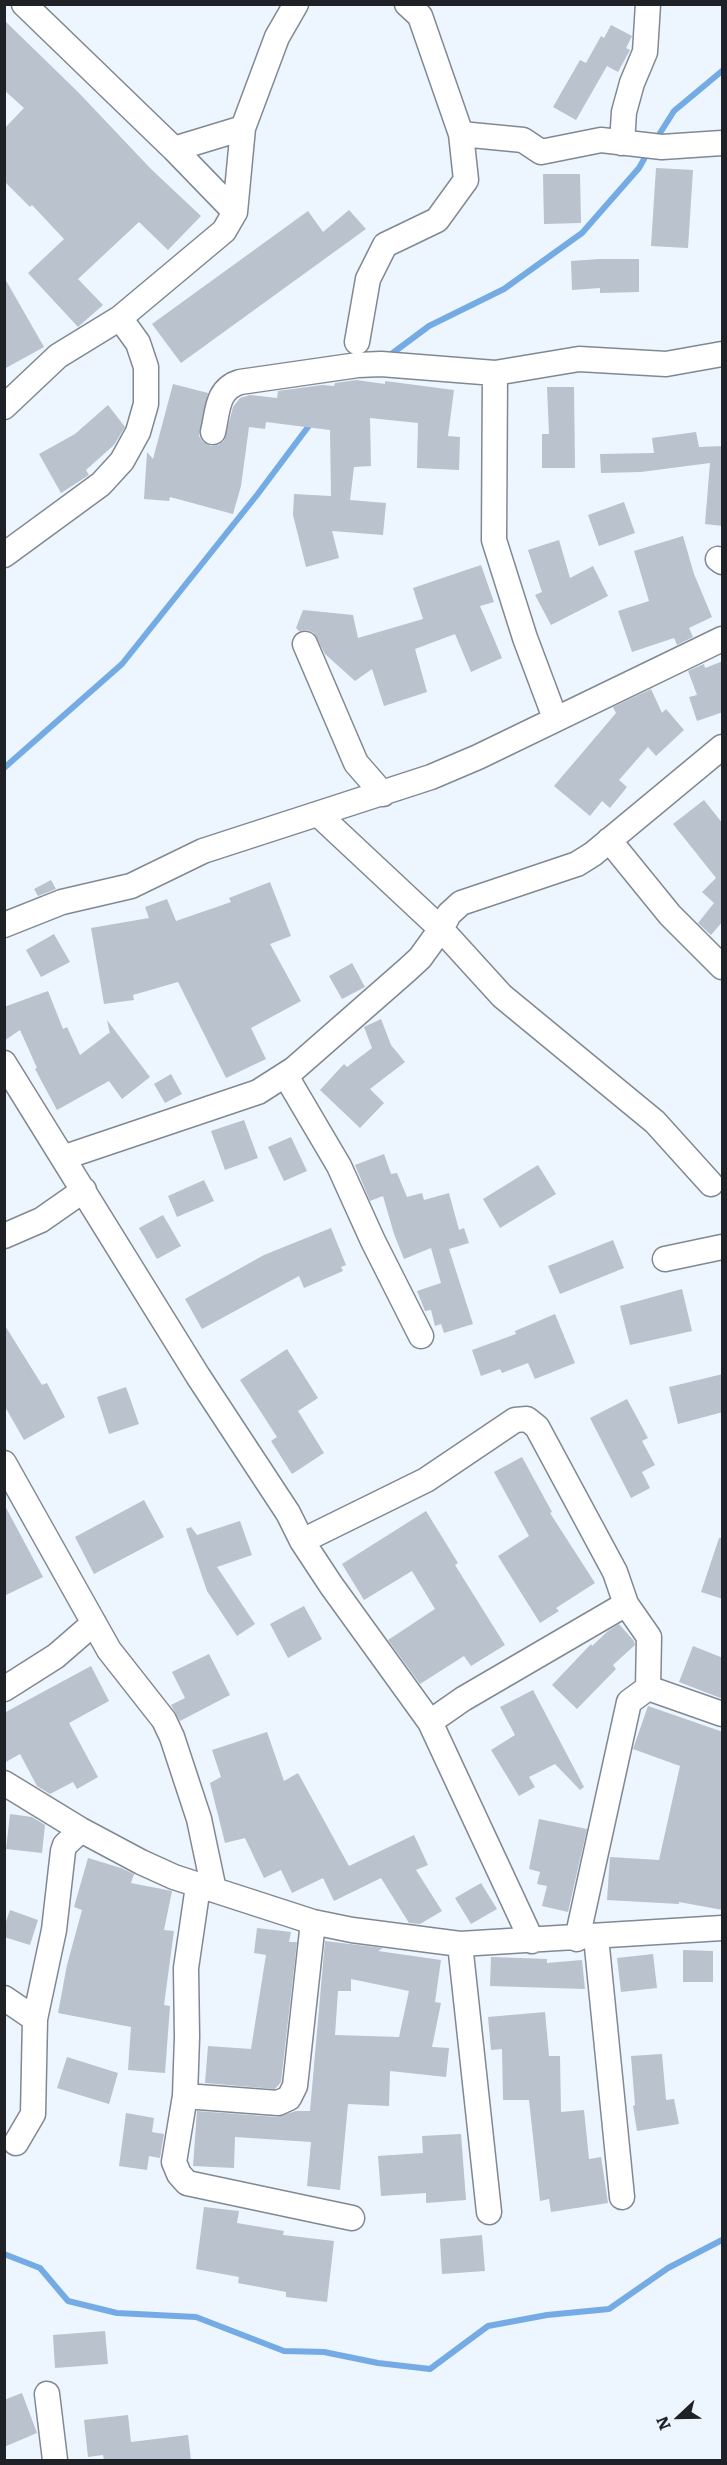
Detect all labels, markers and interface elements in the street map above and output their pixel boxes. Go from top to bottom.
north arrow [649,2387,709,2447]
text: N [649,2413,676,2434]

